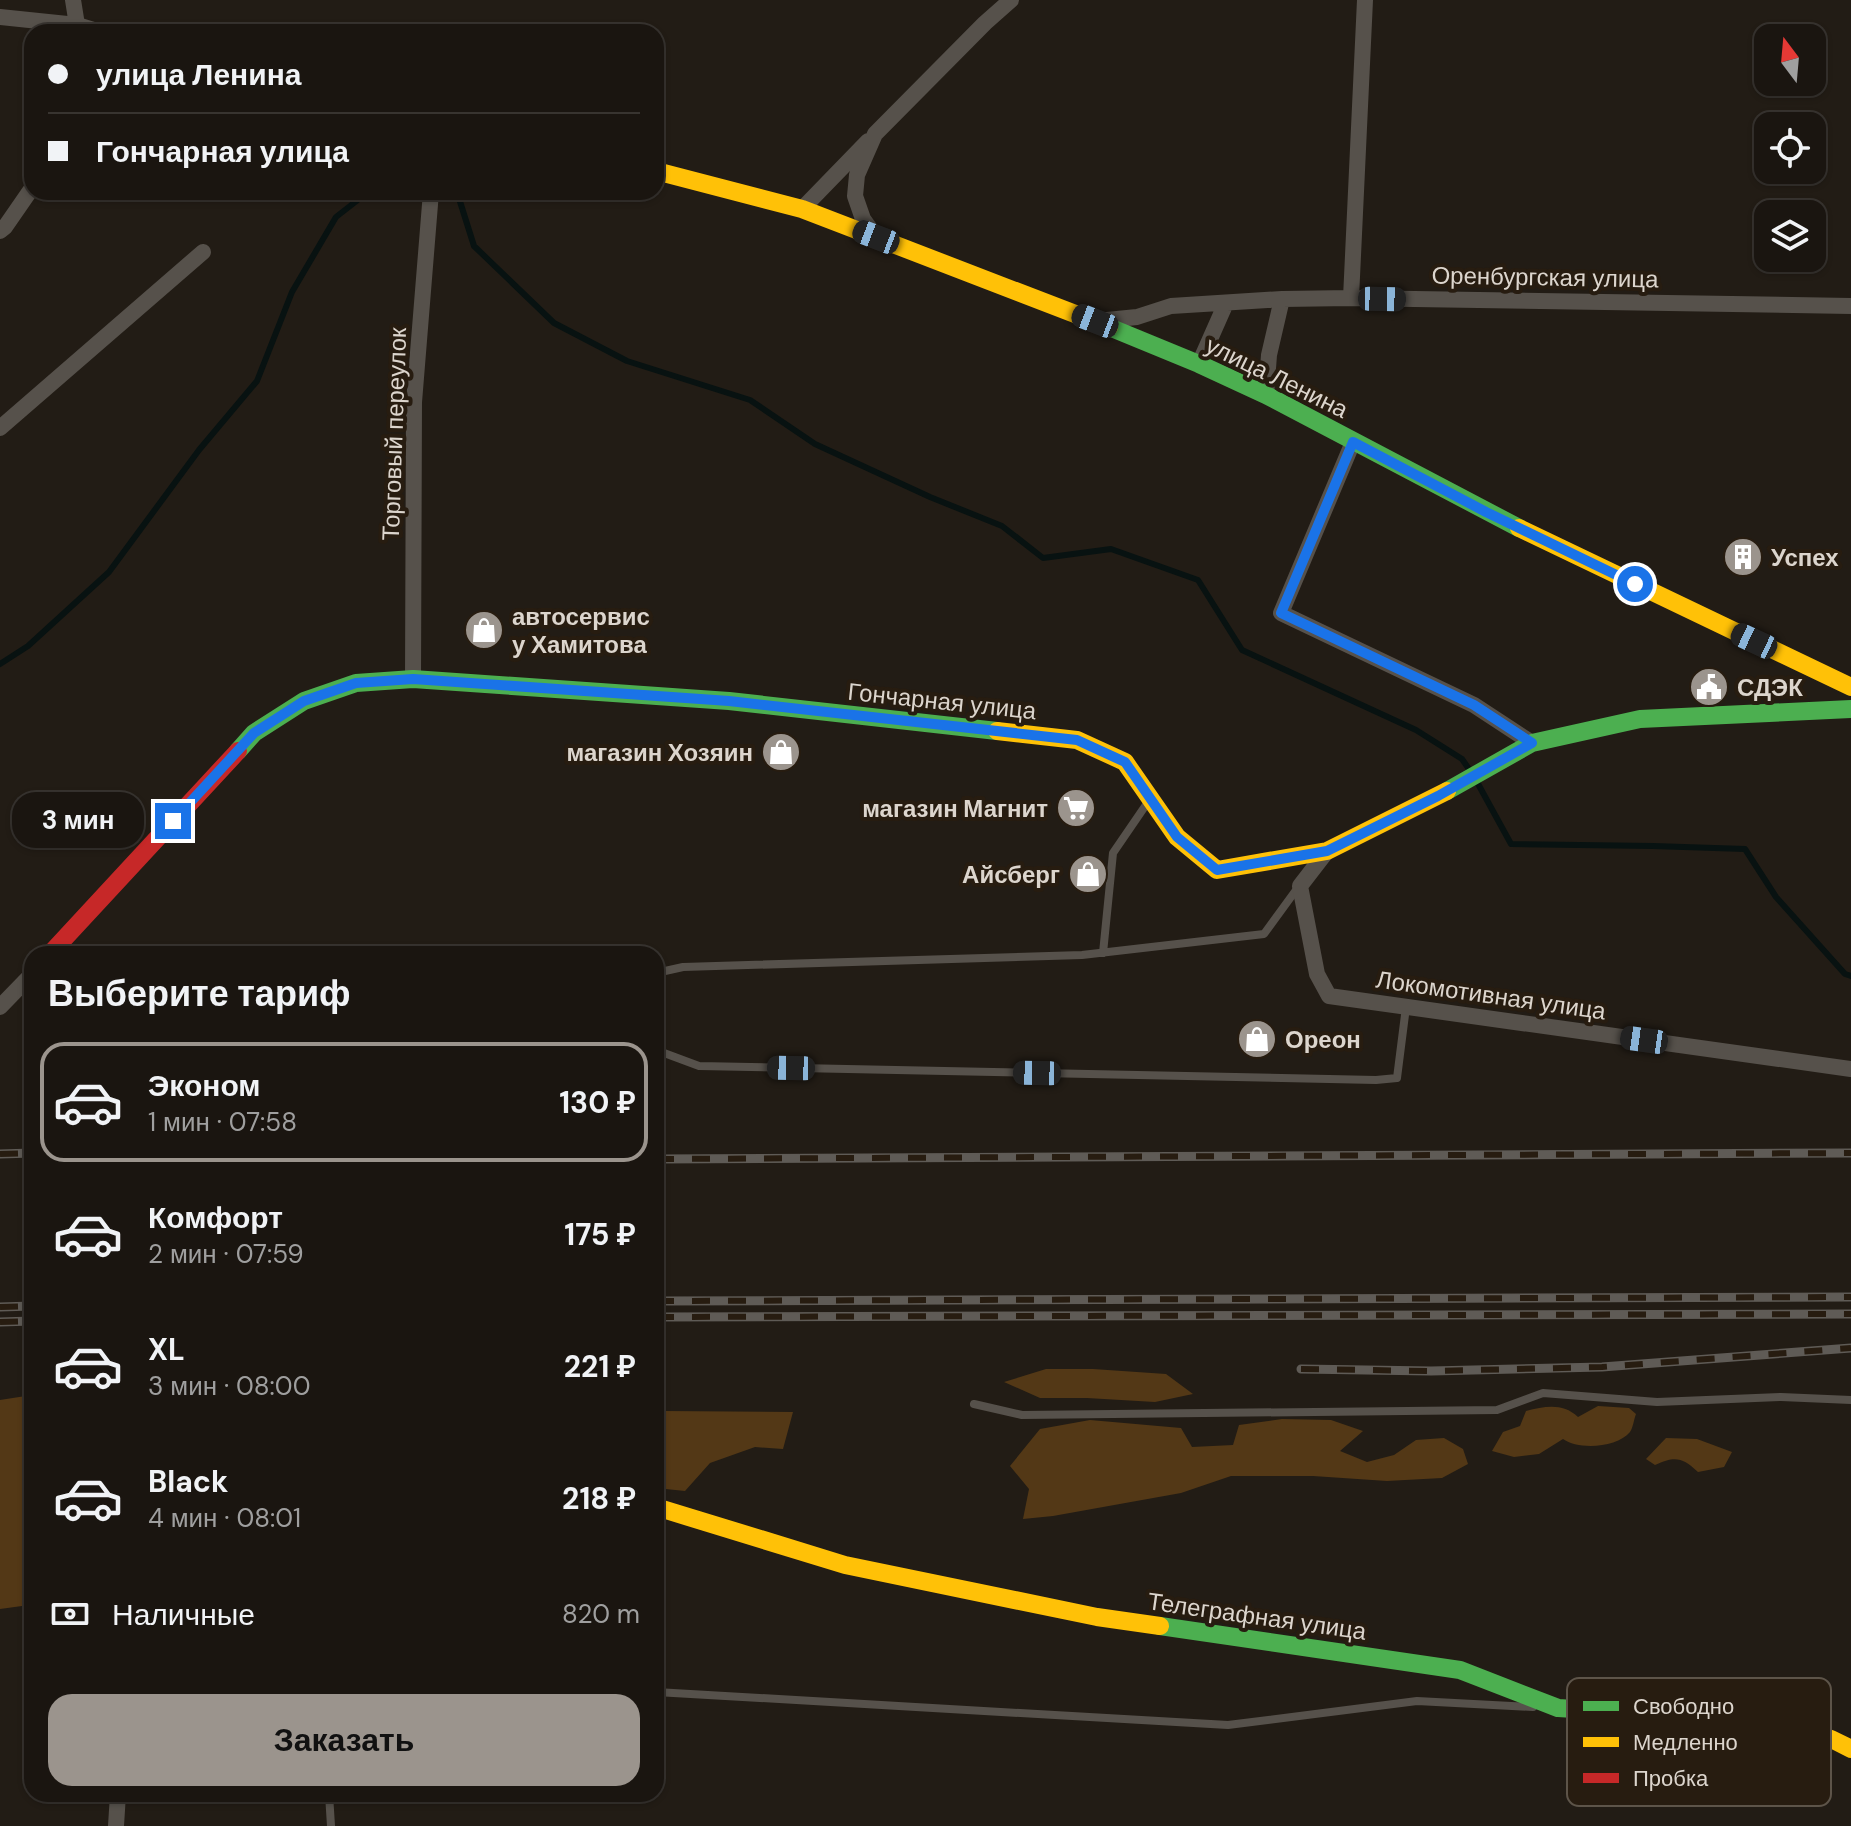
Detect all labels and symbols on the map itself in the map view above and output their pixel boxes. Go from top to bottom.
north arrow [1754,24,1826,96]
car [849,217,903,257]
street label: Оренбургская улица [1431,260,1659,294]
car [1358,287,1406,311]
car [1068,301,1122,341]
street label: Торговый переулок [375,326,413,541]
street label: улица Ленина [1201,329,1354,425]
building icon: Успех [1722,536,1764,578]
place label: Успех [1771,542,1839,573]
route start [1617,566,1653,602]
place label: автосервис у Хамитова [512,601,650,660]
shop icon: автосервис у Хамитова [463,609,505,651]
car [1727,620,1781,662]
public building icon: СДЭК [1688,666,1730,708]
place label: СДЭК [1737,672,1803,703]
street label: Гончарная улица [846,676,1038,726]
shop icon: магазин Хозяин [760,731,802,773]
place label: магазин Хозяин [567,737,753,768]
supermarket icon: магазин Магнит [1055,787,1097,829]
callout: 3 мин [13,793,145,849]
place label: магазин Магнит [862,793,1048,824]
route end [155,803,191,839]
shop icon: Айсберг [1067,853,1109,895]
place label: Айсберг [962,859,1060,890]
street label: Локомотивная улица [1374,964,1608,1027]
shop icon: Ореон [1236,1018,1278,1060]
place label: Ореон [1285,1024,1361,1055]
car [1619,1025,1669,1055]
car [767,1056,815,1080]
car [1013,1061,1061,1085]
street label: Телеграфная улица [1146,1585,1369,1647]
legend [1567,1678,1831,1806]
text: Свободно [1633,1692,1734,1721]
text: Медленно [1633,1728,1738,1757]
text: Пробка [1633,1764,1709,1793]

